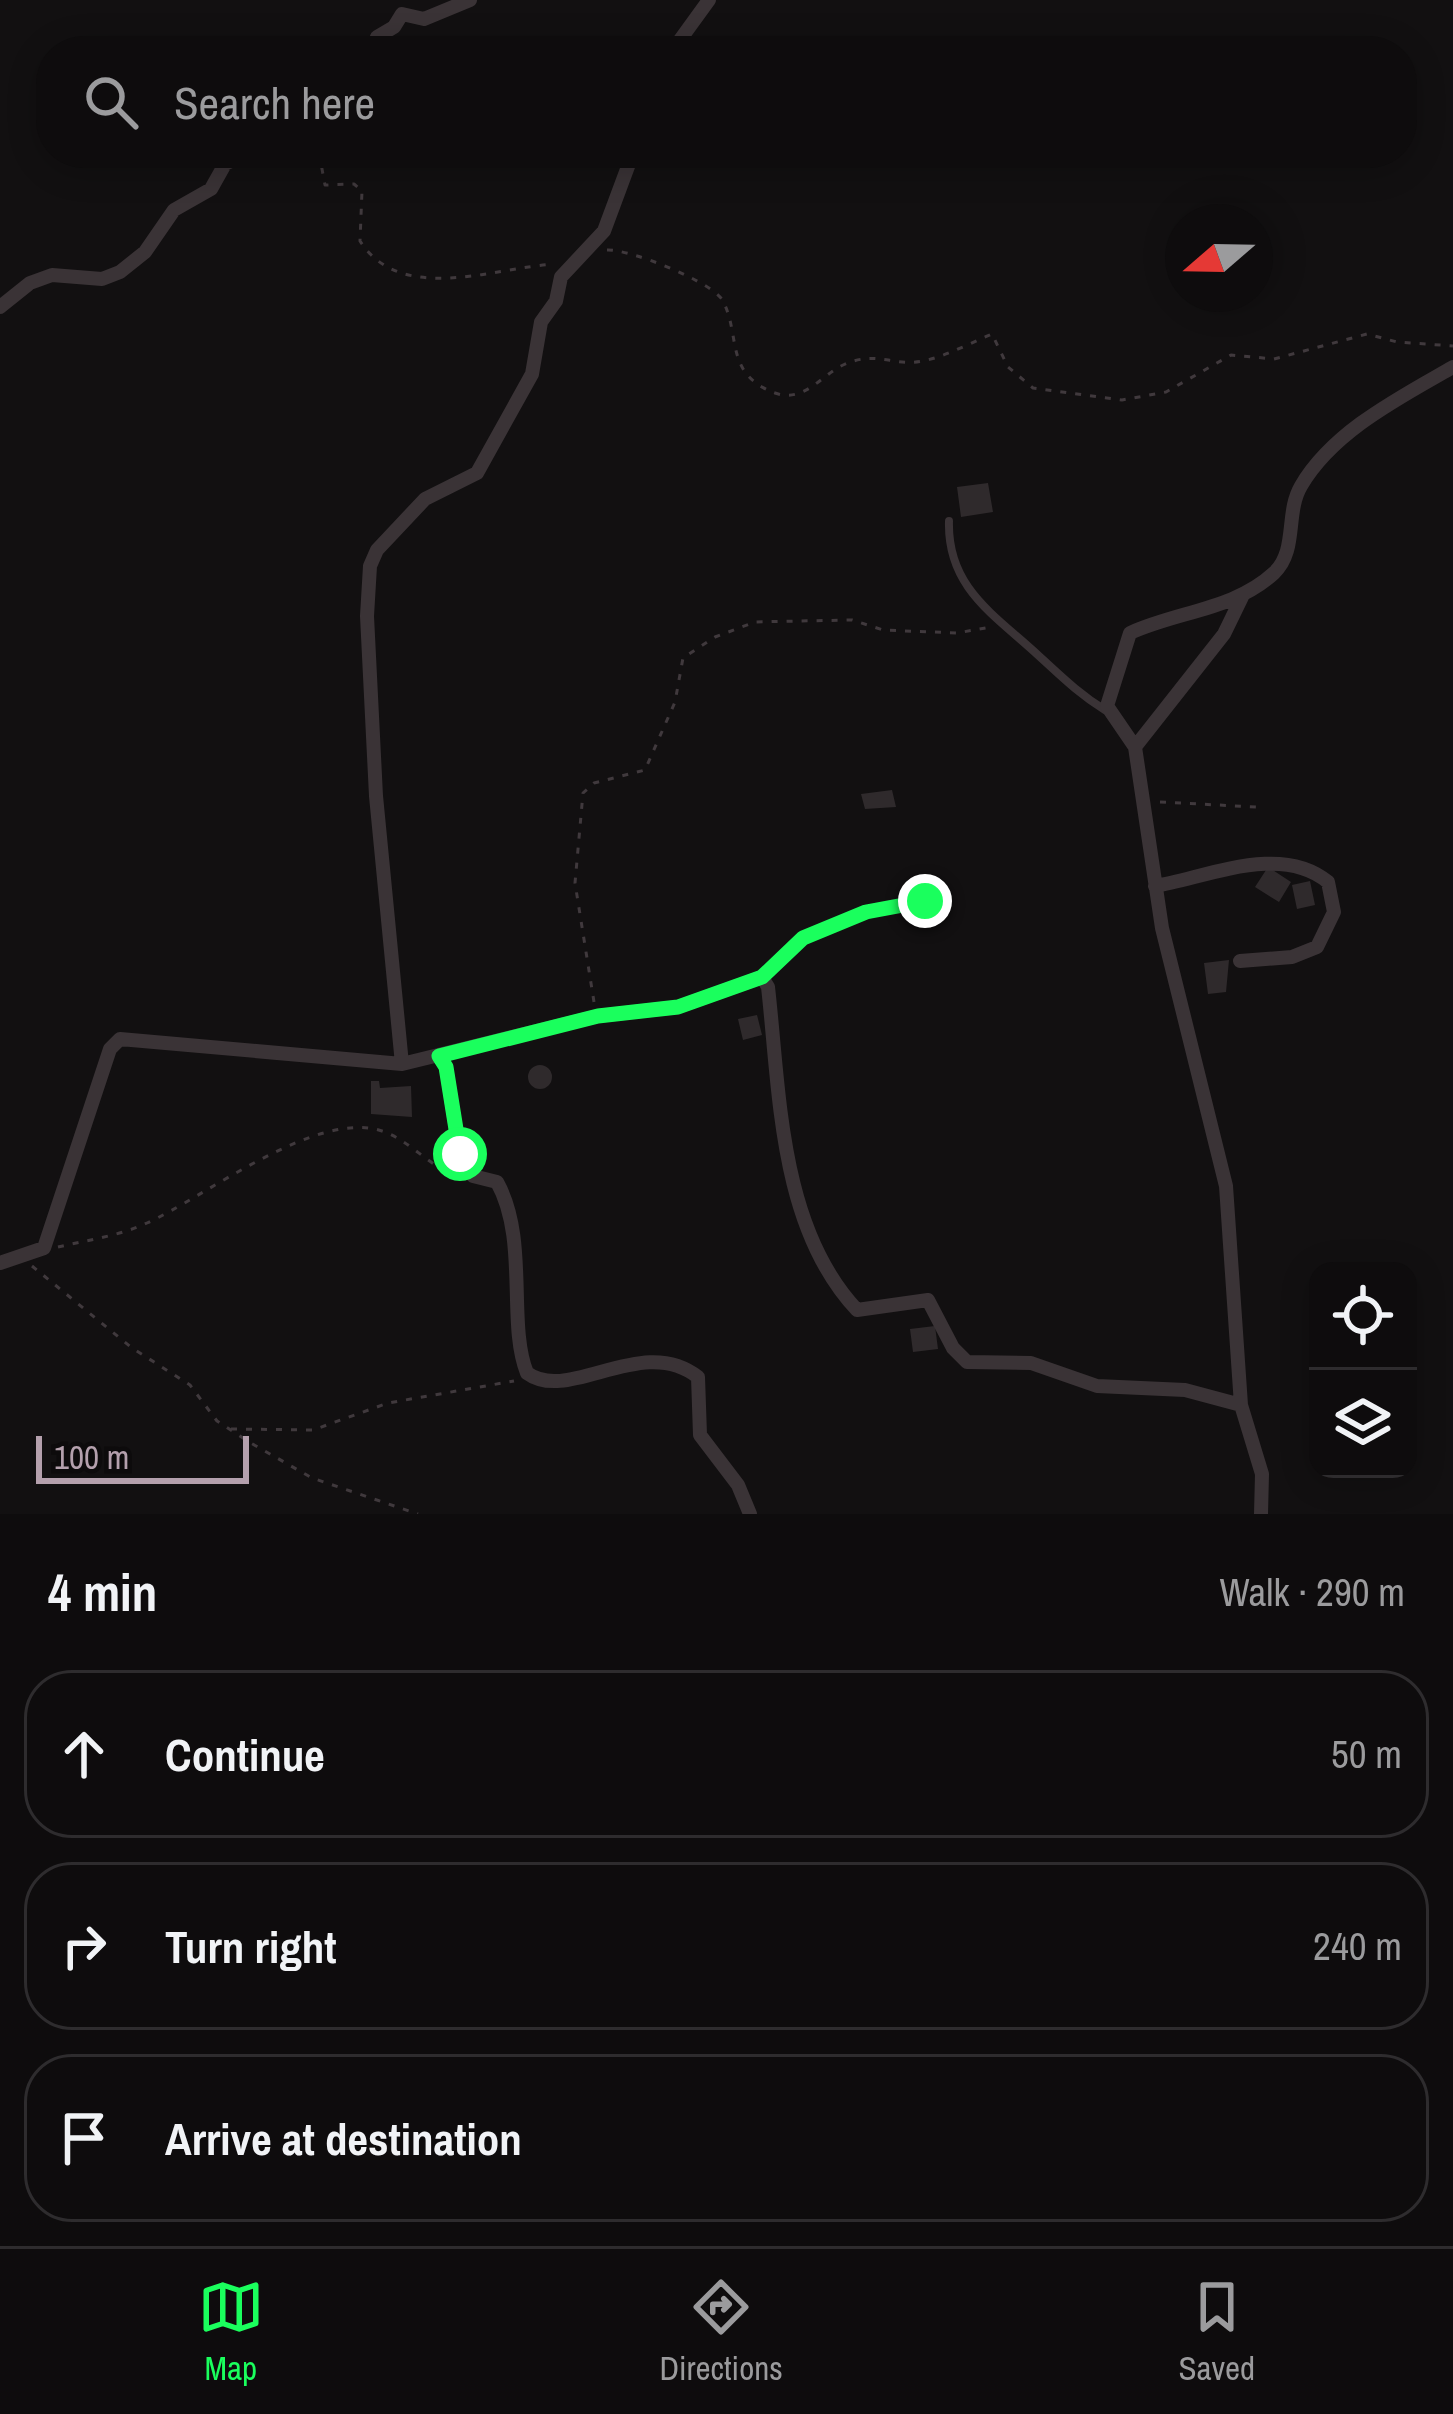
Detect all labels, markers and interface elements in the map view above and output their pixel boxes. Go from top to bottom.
search box [36,36,1417,168]
icon: search [78,69,144,135]
text: Search here [174,72,375,133]
north arrow [1165,204,1273,312]
route end [898,874,952,928]
route start [433,1127,487,1181]
map controls [1309,1262,1417,1478]
button: locate [1309,1262,1417,1370]
button: layers [1309,1370,1417,1478]
scale bar [36,1430,249,1483]
text: 100 m [54,1435,129,1479]
text: 4 min [48,1558,157,1627]
text: Walk · 290 m [1220,1566,1405,1618]
icon: ahead [51,1721,117,1787]
text: Continue [165,1724,325,1785]
text: 50 m [1331,1728,1402,1780]
icon: right [51,1913,117,1979]
text: Turn right [165,1916,337,1977]
text: 240 m [1313,1920,1402,1972]
icon: arrive [51,2105,117,2171]
text: Arrive at destination [165,2108,522,2169]
tab: Map [198,2274,264,2390]
tab: Directions [659,2274,783,2390]
tab: Saved [1178,2274,1255,2390]

